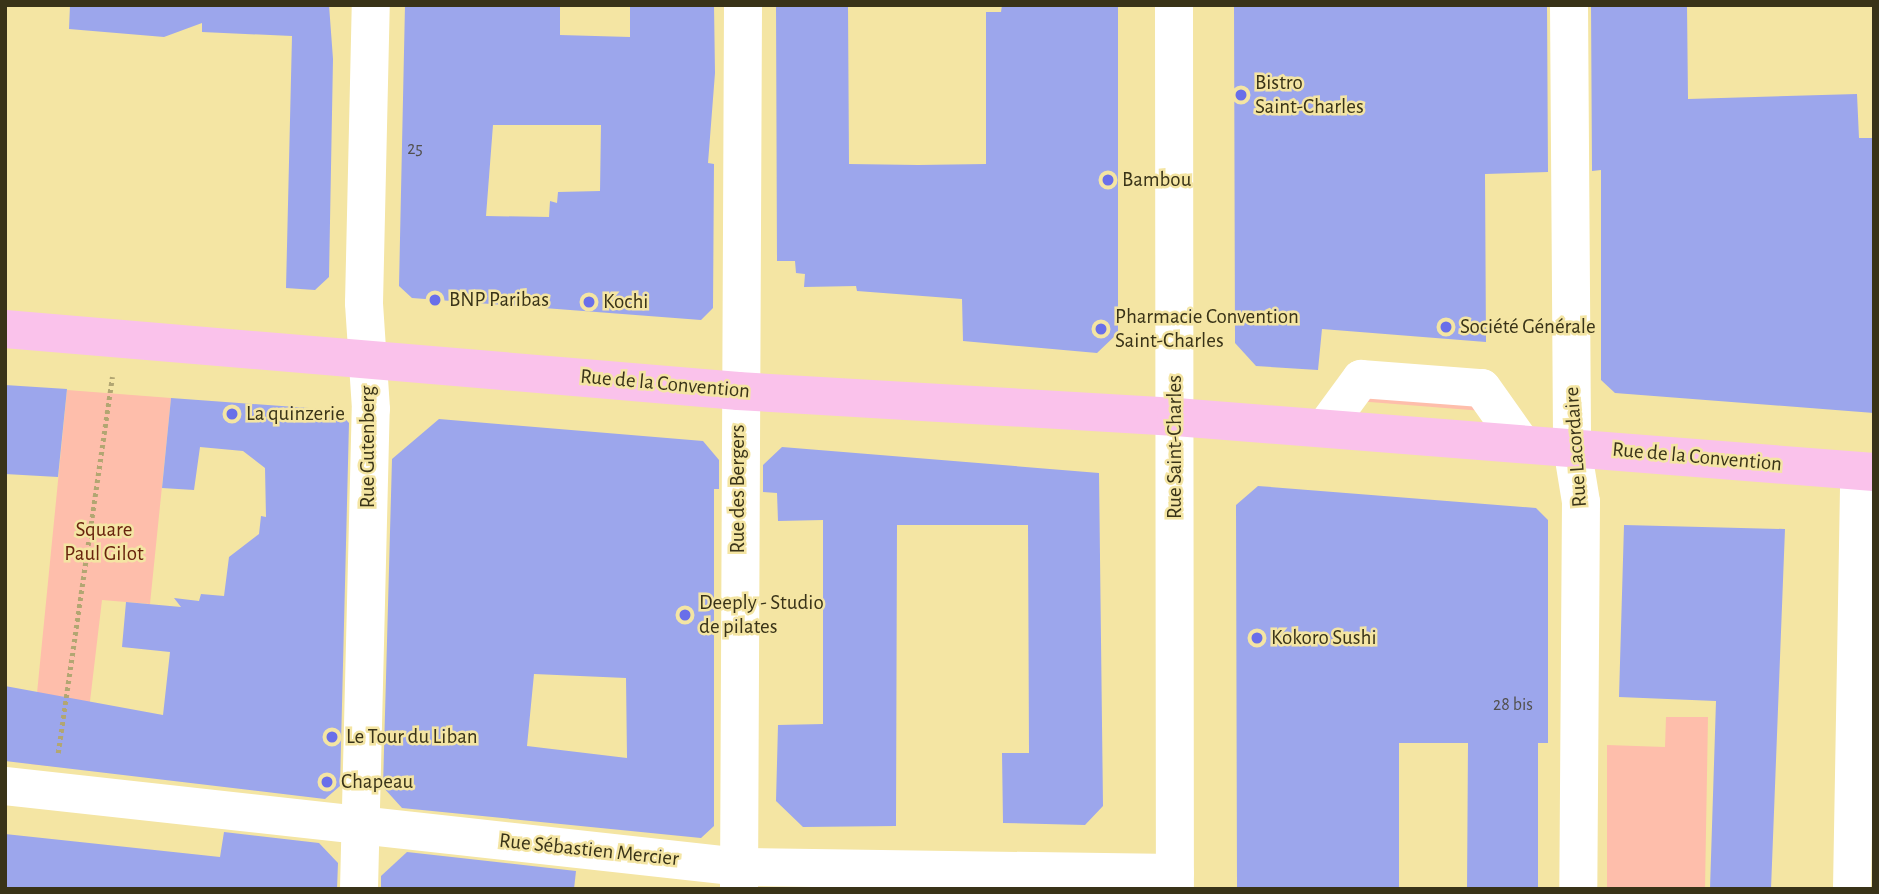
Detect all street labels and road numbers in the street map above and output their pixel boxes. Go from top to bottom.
street label: Rue de la Convention [579,364,751,404]
street label: Rue Saint-Charles [1162,375,1188,519]
street label: Rue Gutenberg [355,386,381,508]
street label: Rue Lacordaire [1559,386,1593,508]
street label: Rue des Bergers [725,425,751,553]
street label: Rue de la Convention [1611,437,1783,477]
street label: Rue Sébastien Mercier [498,828,680,872]

